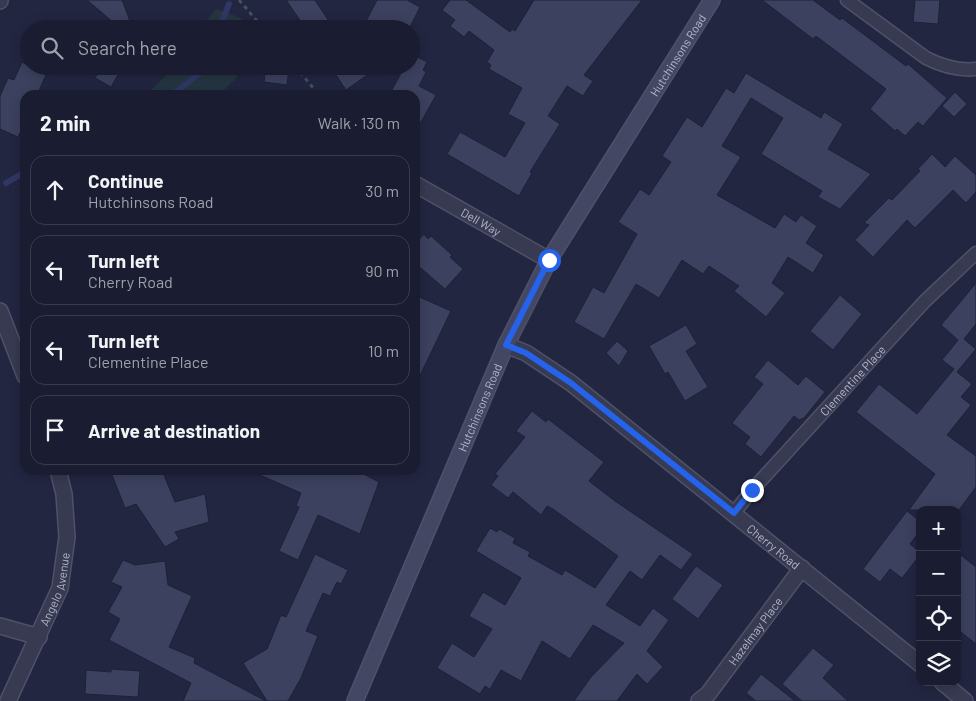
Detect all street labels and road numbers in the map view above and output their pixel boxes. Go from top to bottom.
street label: Hutchinsons Road [647,11,709,99]
street label: Dell Way [459,205,504,238]
street label: Clementine Place [817,342,888,418]
street label: Hutchinsons Road [455,361,504,453]
street label: Cherry Road [745,521,803,572]
street label: Angelo Avenue [37,552,72,628]
street label: Hazelmay Place [725,594,785,668]

